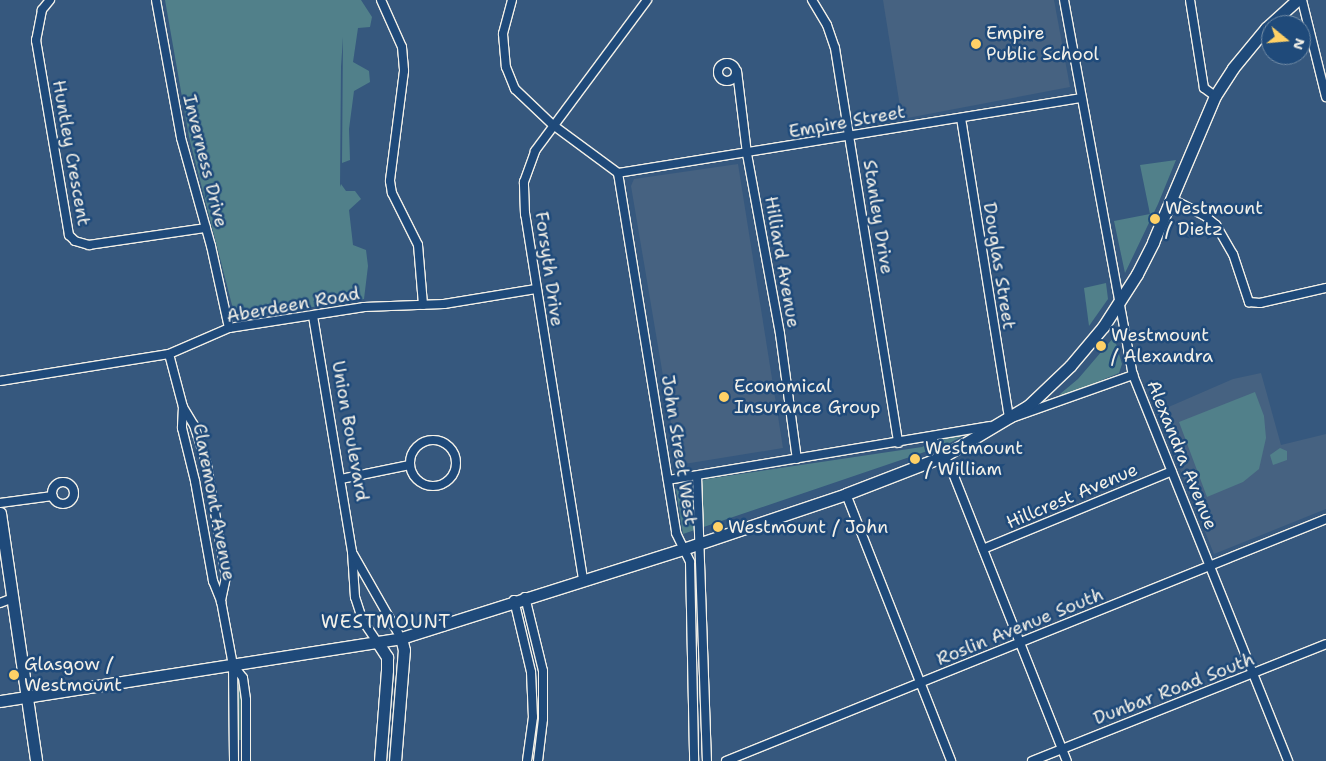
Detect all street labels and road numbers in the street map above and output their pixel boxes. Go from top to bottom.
street label: Huntley Crescent [48,78,94,228]
street label: Inverness Drive [178,92,232,230]
street label: Empire Street [787,101,907,143]
street label: Stanley Drive [858,158,898,276]
street label: Hilliard Avenue [760,195,804,329]
street label: Douglas Street [978,201,1020,331]
street label: Forsyth Drive [530,210,568,328]
street label: Aberdeen Road [225,283,361,327]
street label: Union Boulevard [327,359,373,503]
street label: John Street West [656,373,702,527]
street label: Alexandra Avenue [1142,377,1222,533]
street label: Claremont Avenue [188,422,240,582]
street label: Hillcrest Avenue [1003,459,1141,533]
street label: Roslin Avenue South [933,584,1107,670]
street label: Dunbar Road South [1091,648,1257,730]

